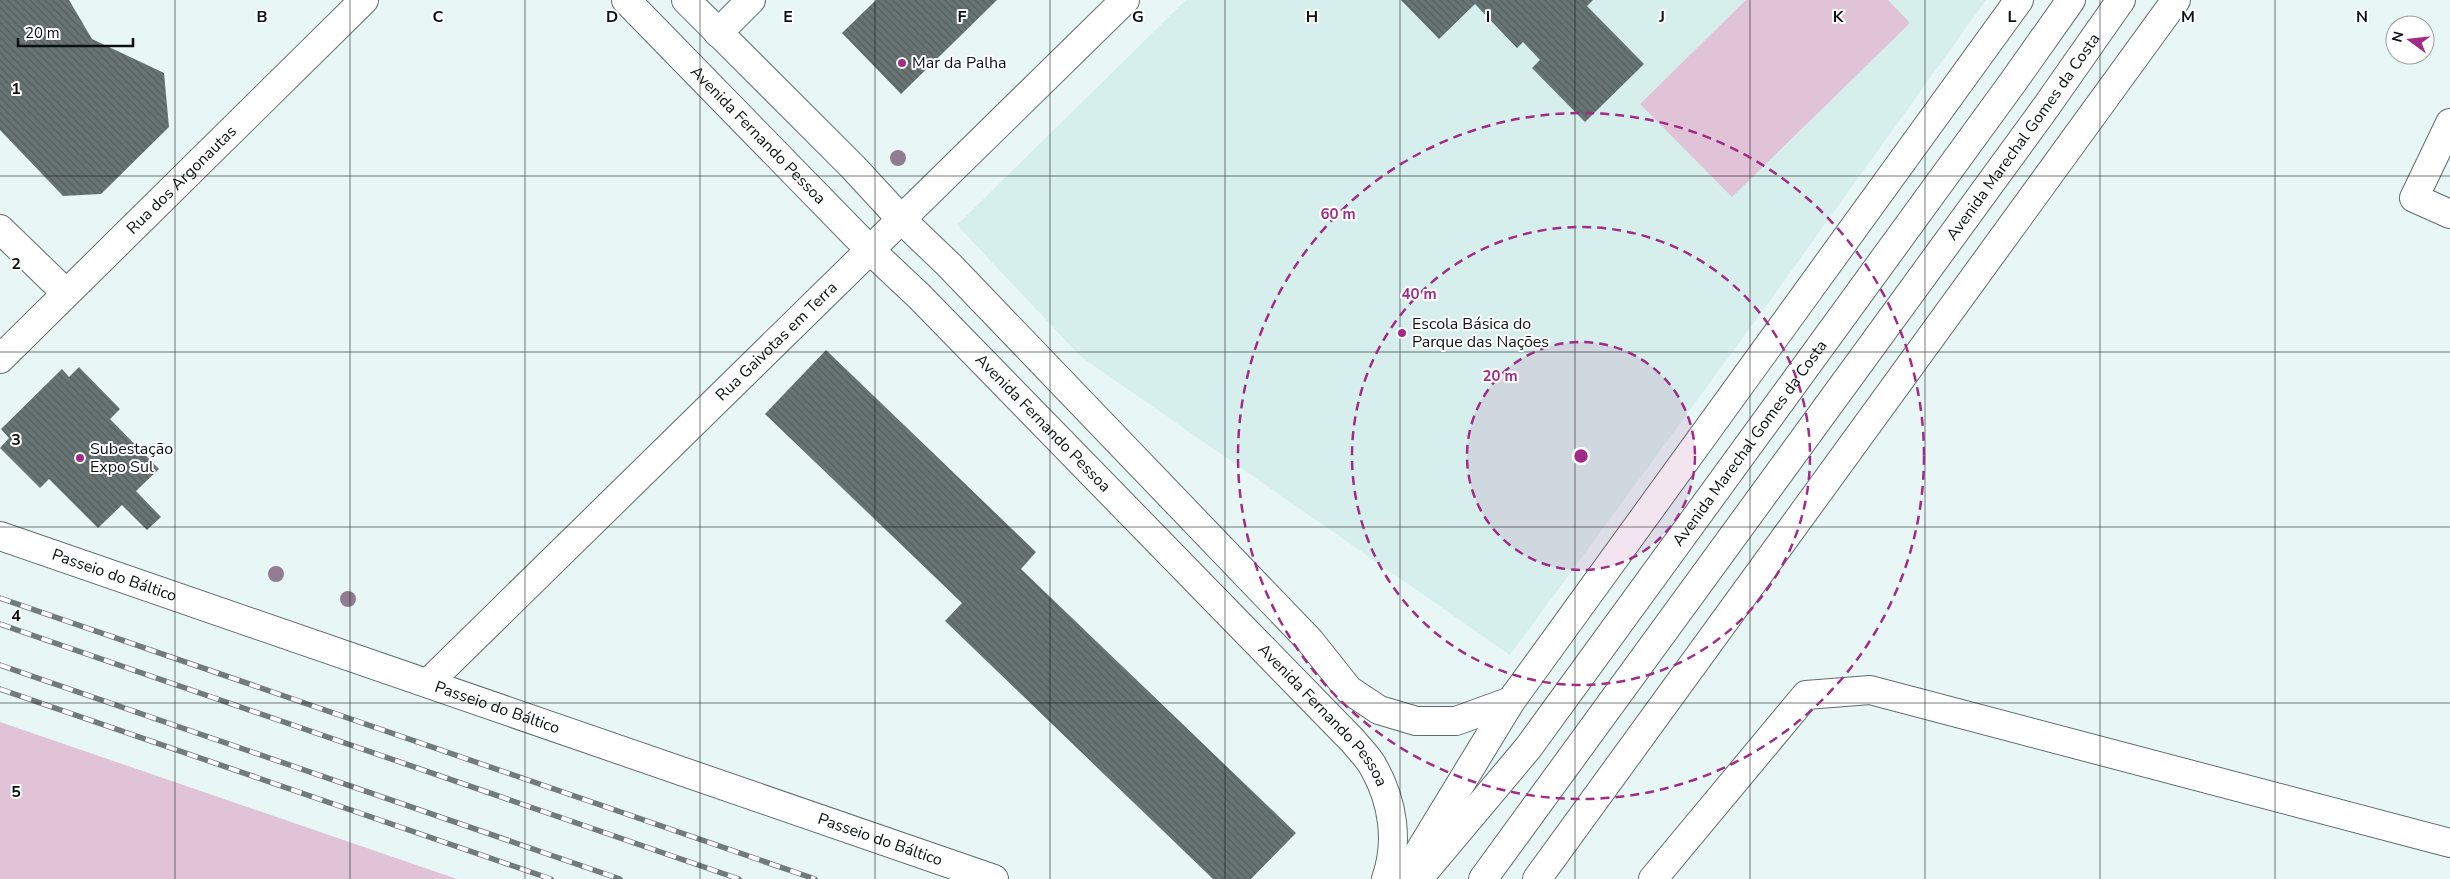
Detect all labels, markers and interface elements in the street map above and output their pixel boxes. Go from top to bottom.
text: B [256,6,268,28]
text: C [433,6,444,28]
text: D [606,6,618,28]
text: E [783,6,793,28]
text: F [958,6,967,28]
text: G [1132,6,1144,28]
text: H [1306,6,1318,28]
text: I [1486,6,1490,28]
text: J [1658,6,1665,28]
text: K [1833,6,1845,28]
text: L [2008,6,2017,28]
text: M [2181,6,2195,28]
text: N [2356,6,2368,28]
scale bar [18,15,132,47]
north arrow [2385,15,2435,65]
text: 20 m [25,23,60,43]
street label: Avenida Marechal Gomes da Costa [1941,29,2105,245]
text: N [2387,29,2408,44]
place label: Mar da Palha [912,52,1006,74]
marker: Mar da Palha [896,57,908,69]
street label: Avenida Fernando Pessoa [685,61,831,209]
text: 1 [11,78,21,100]
street label: Rua dos Argonautas [122,121,241,239]
text: 60 m [1320,204,1356,224]
text: 2 [11,253,21,275]
street label: Rua Gaivotas em Terra [711,277,842,406]
text: 40 m [1401,284,1437,304]
place label: Escola Básica do Parque das Nações [1412,313,1549,353]
marker: Escola Básica do Parque das Nações [1396,327,1408,339]
street label: Avenida Marechal Gomes da Costa [1667,336,1832,551]
street label: Avenida Fernando Pessoa [970,349,1116,497]
text: 20 m [1482,366,1518,386]
text: 3 [11,429,21,451]
place label: Subestação Expo Sul [90,438,173,478]
centre of rings [1572,447,1590,465]
marker: Subestação Expo Sul [74,452,86,464]
street label: Passeio do Báltico [49,544,180,607]
text: 4 [11,605,21,627]
street label: Avenida Fernando Pessoa [1253,639,1392,790]
street label: Passeio do Báltico [432,676,563,739]
text: 5 [11,781,21,803]
street label: Passeio do Báltico [815,808,946,871]

